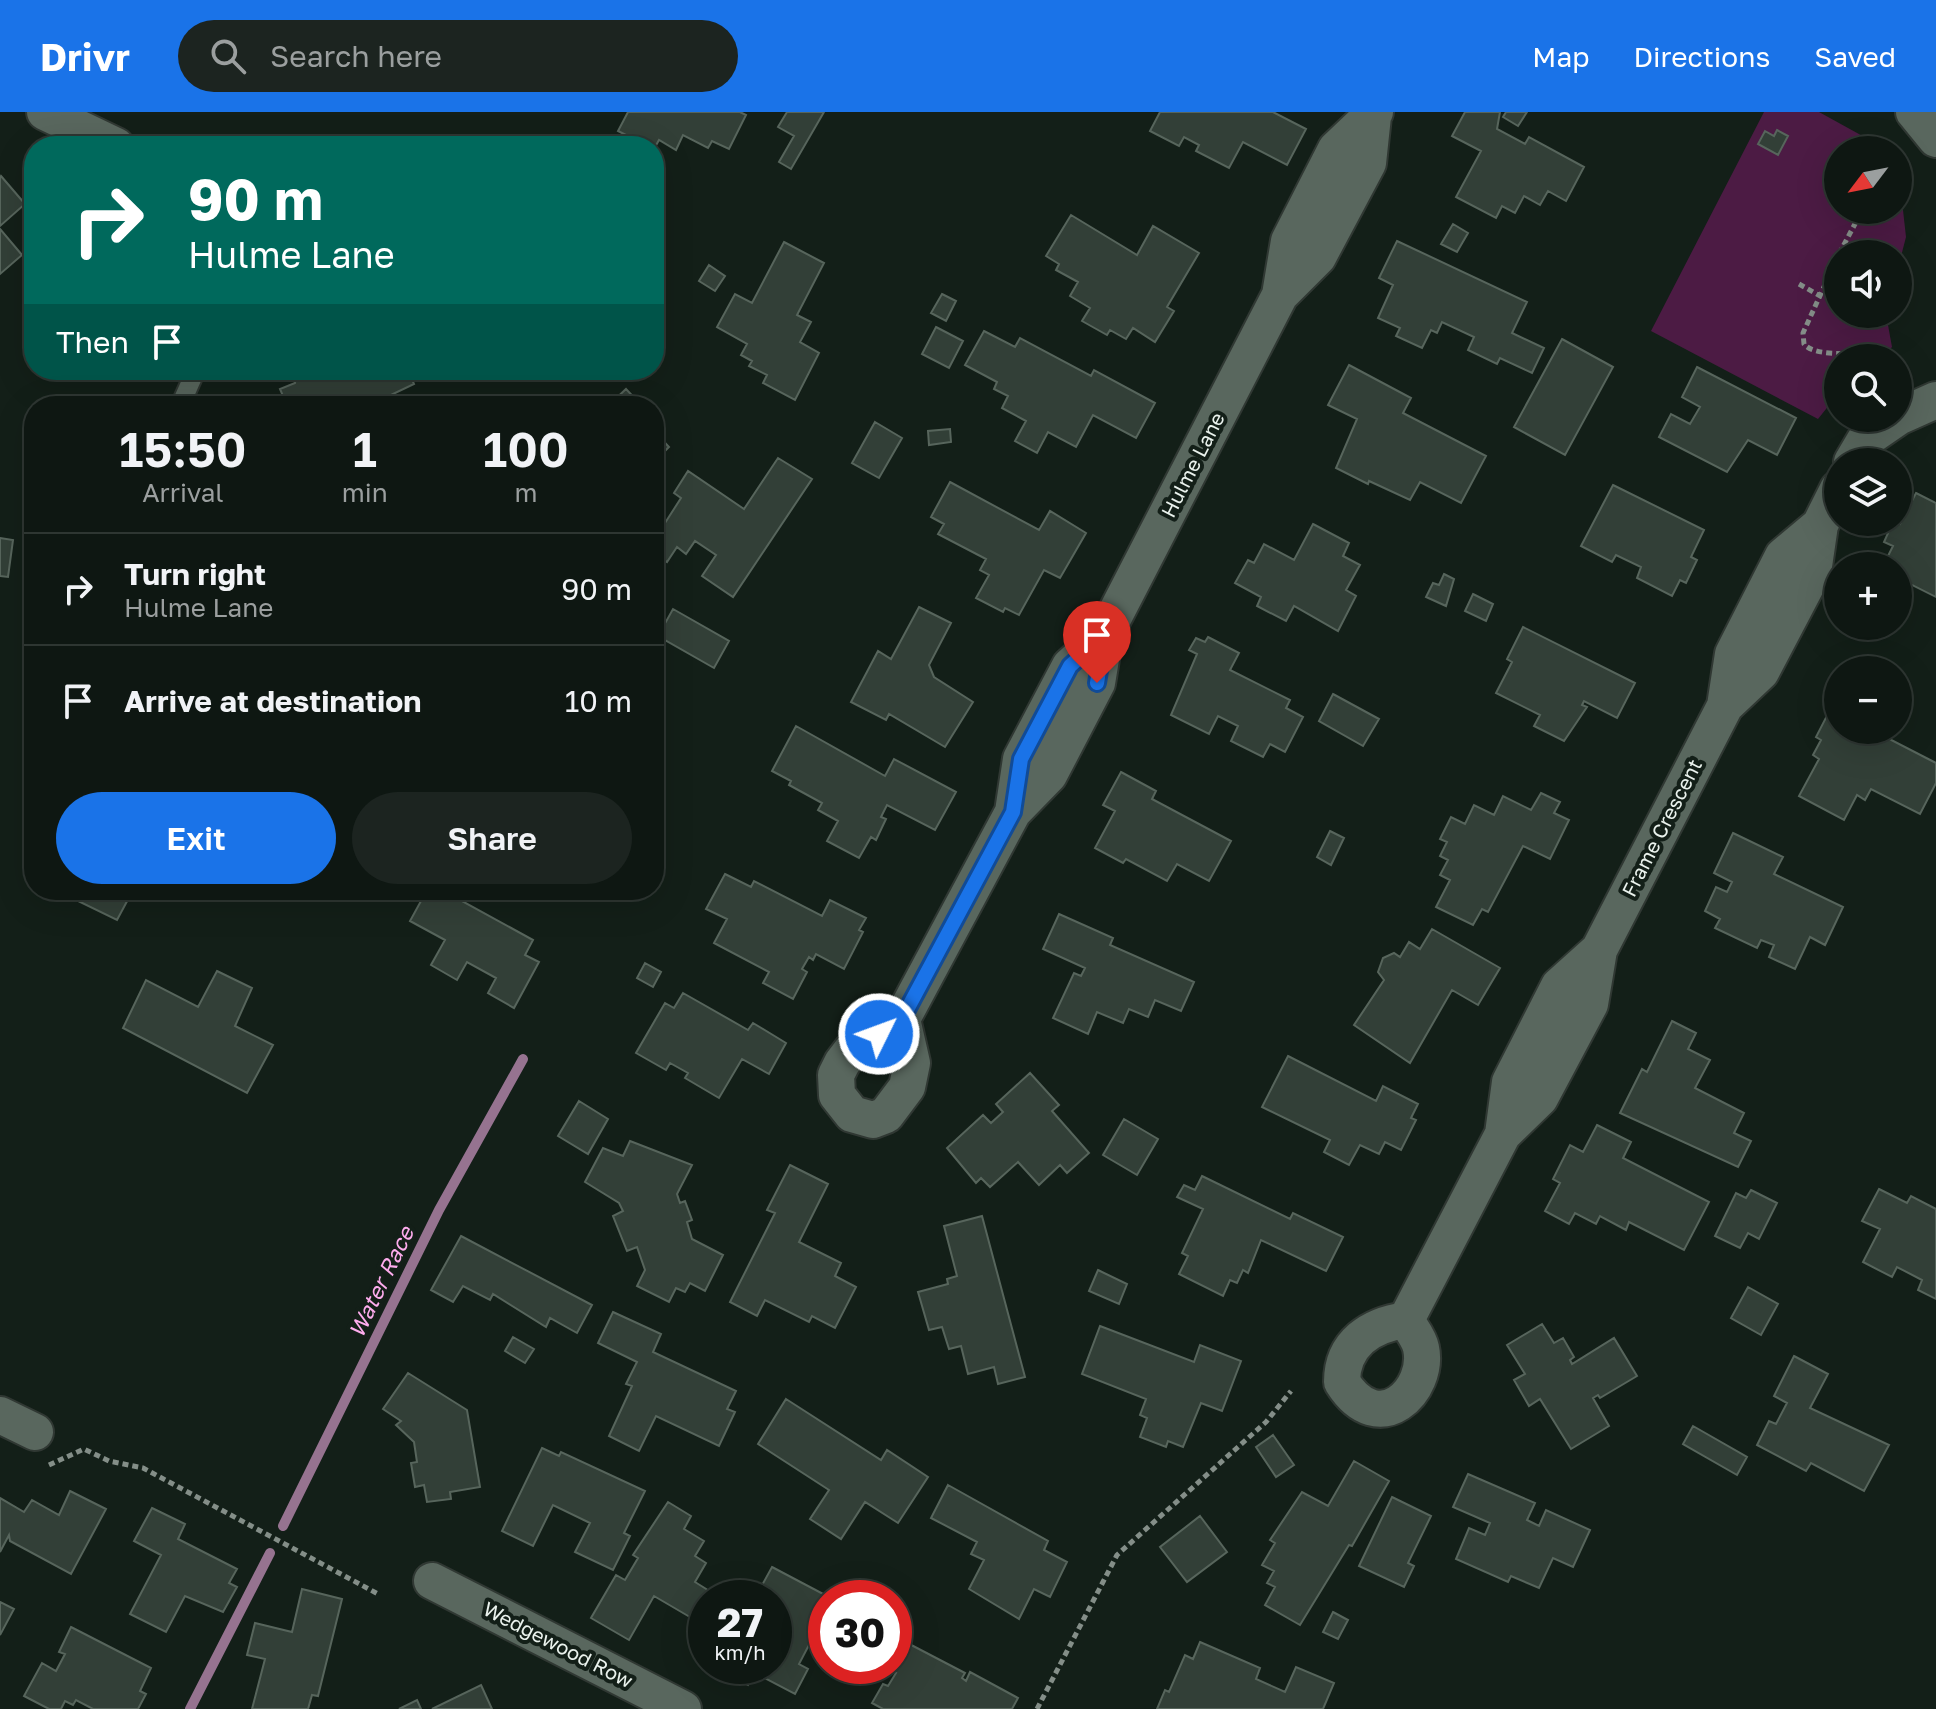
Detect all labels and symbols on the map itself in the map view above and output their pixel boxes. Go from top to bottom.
north arrow [1824,136,1912,224]
street label: Hulme Lane [1155,408,1229,521]
pin [1063,601,1131,683]
street label: Frame Crescent [1616,755,1706,900]
position arrow [837,992,921,1076]
water label: Water Race [342,1220,420,1342]
speed limit sign: 30 [808,1580,912,1684]
street label: Wedgewood Row [480,1596,637,1692]

